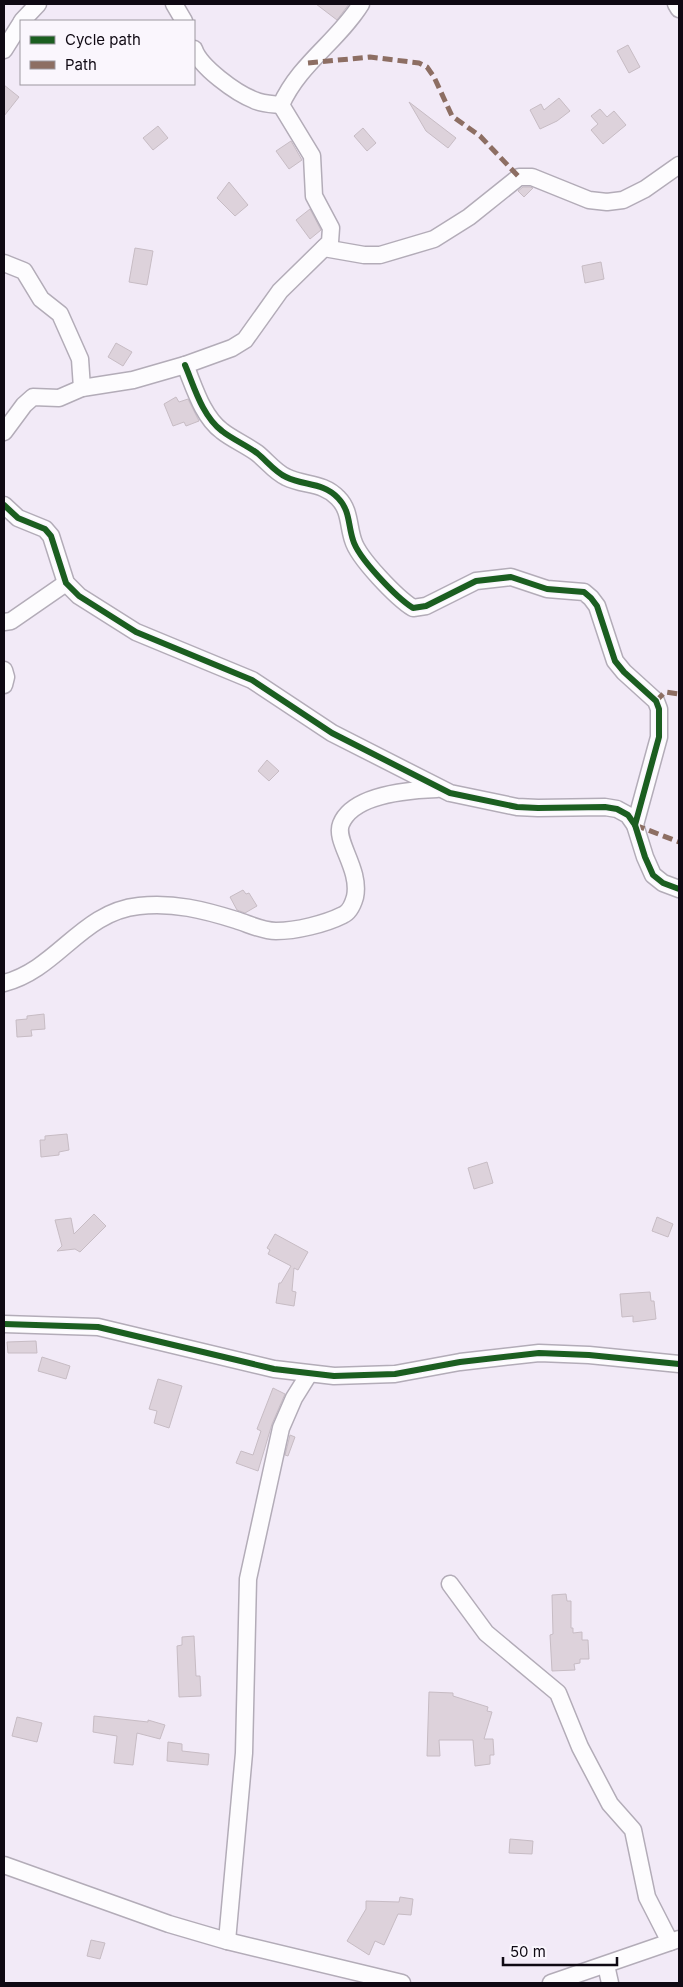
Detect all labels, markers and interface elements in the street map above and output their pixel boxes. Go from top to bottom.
legend [20,20,195,85]
text: Cycle path [65,30,141,49]
text: Path [65,55,97,74]
scale bar [503,1934,617,1966]
text: 50 m [510,1942,546,1961]

